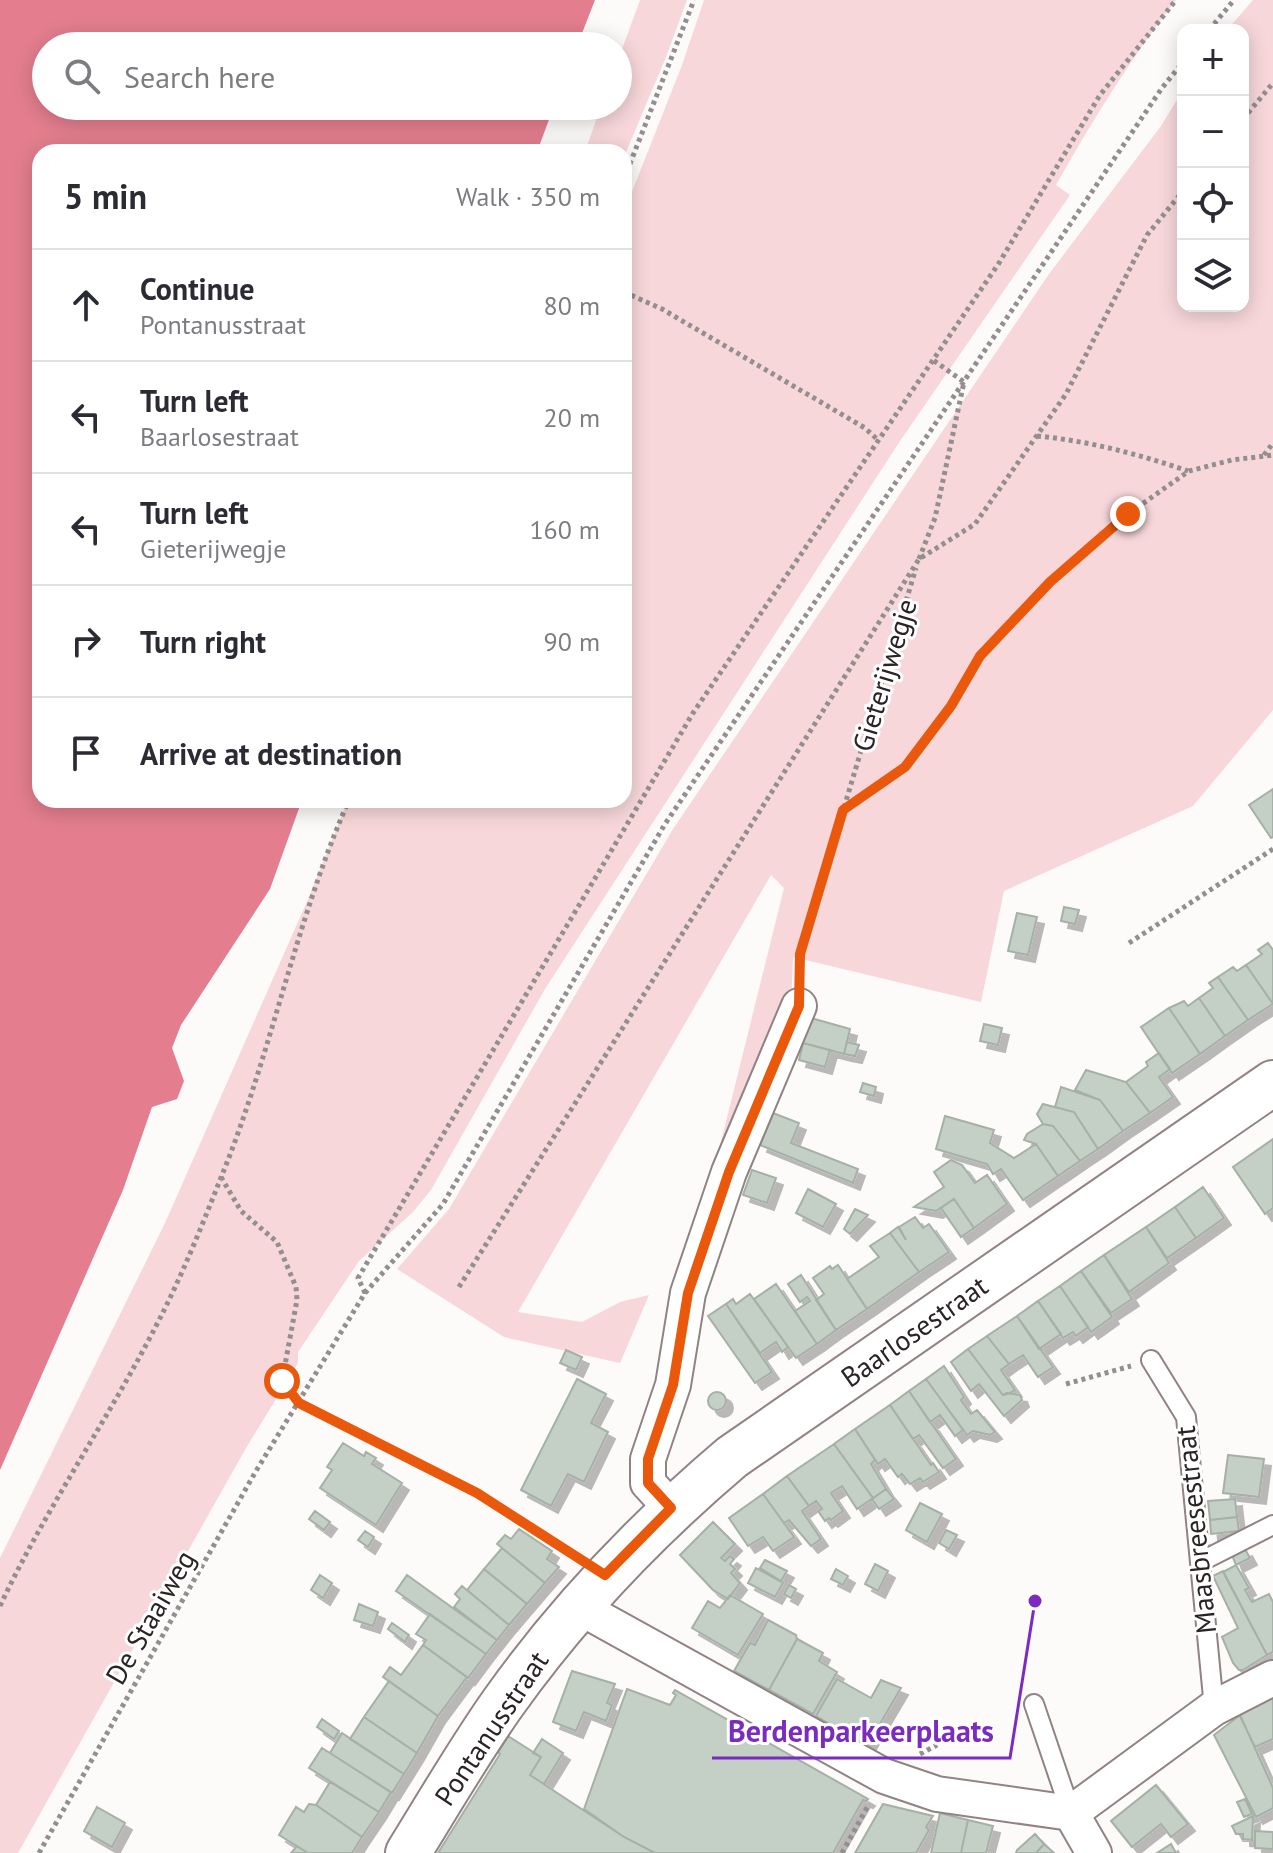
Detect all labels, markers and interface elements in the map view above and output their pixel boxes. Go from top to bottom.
map controls [1177,24,1249,312]
button: + [1177,24,1249,96]
search box [32,32,632,120]
icon: search [60,54,104,98]
text: Search here [124,57,275,96]
button: − [1177,96,1249,168]
button: locate [1177,168,1249,240]
text: 5 min [64,174,147,218]
text: Walk · 350 m [456,180,600,213]
button: layers [1177,240,1249,312]
text: Continue [140,269,254,308]
icon: ahead [64,283,108,327]
text: 80 m [544,289,600,322]
text: Pontanusstraat [140,308,306,341]
text: Turn left [140,381,248,420]
icon: left [64,395,108,439]
text: 20 m [544,401,600,434]
text: Baarlosestraat [140,420,299,453]
text: Turn left [140,493,248,532]
route end [1110,496,1146,532]
icon: left [64,507,108,551]
text: 160 m [529,513,600,546]
text: Gieterijwegje [140,532,286,565]
street label: Gieterijwegje [843,594,925,756]
icon: right [64,619,108,663]
text: Turn right [140,622,266,661]
text: 90 m [544,625,600,658]
icon: arrive [64,731,108,775]
text: Arrive at destination [140,734,402,773]
street label: Baarlosestraat [833,1267,995,1395]
route start [264,1363,300,1399]
street label: Maasbreesestraat [1166,1424,1224,1636]
street label: De Staaiweg [97,1543,203,1691]
street label: Pontanusstraat [426,1643,557,1812]
callout: Berdenparkeerplaats [712,1704,1010,1758]
text: Berdenparkeerplaats [728,1711,994,1750]

